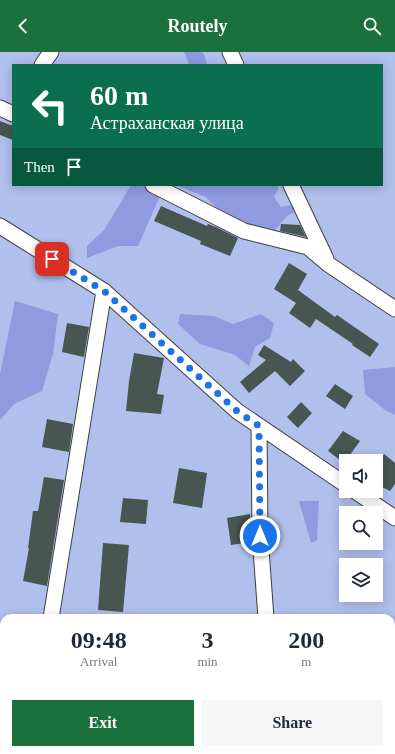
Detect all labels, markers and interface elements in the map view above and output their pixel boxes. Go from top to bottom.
icon: back [12,15,34,37]
icon: search [361,15,383,37]
text: Routely [168,16,228,36]
icon: left [24,80,76,132]
text: 60 m [90,80,148,111]
text: Астраханская улица [90,113,244,133]
icon: arrive [63,156,85,178]
text: Then [24,159,55,175]
pin [35,242,69,276]
icon: arrive [41,248,63,270]
map controls [339,454,383,602]
button: sound [339,454,383,498]
button: search [339,506,383,550]
position arrow [239,515,281,557]
button: layers [339,558,383,602]
text: 09:48 [71,627,127,653]
text: 3 [201,627,213,653]
text: 200 [288,627,324,653]
text: Arrival [80,654,117,669]
text: min [197,654,218,669]
text: m [301,654,311,669]
button: Exit [12,700,194,746]
button: Share [202,700,383,746]

